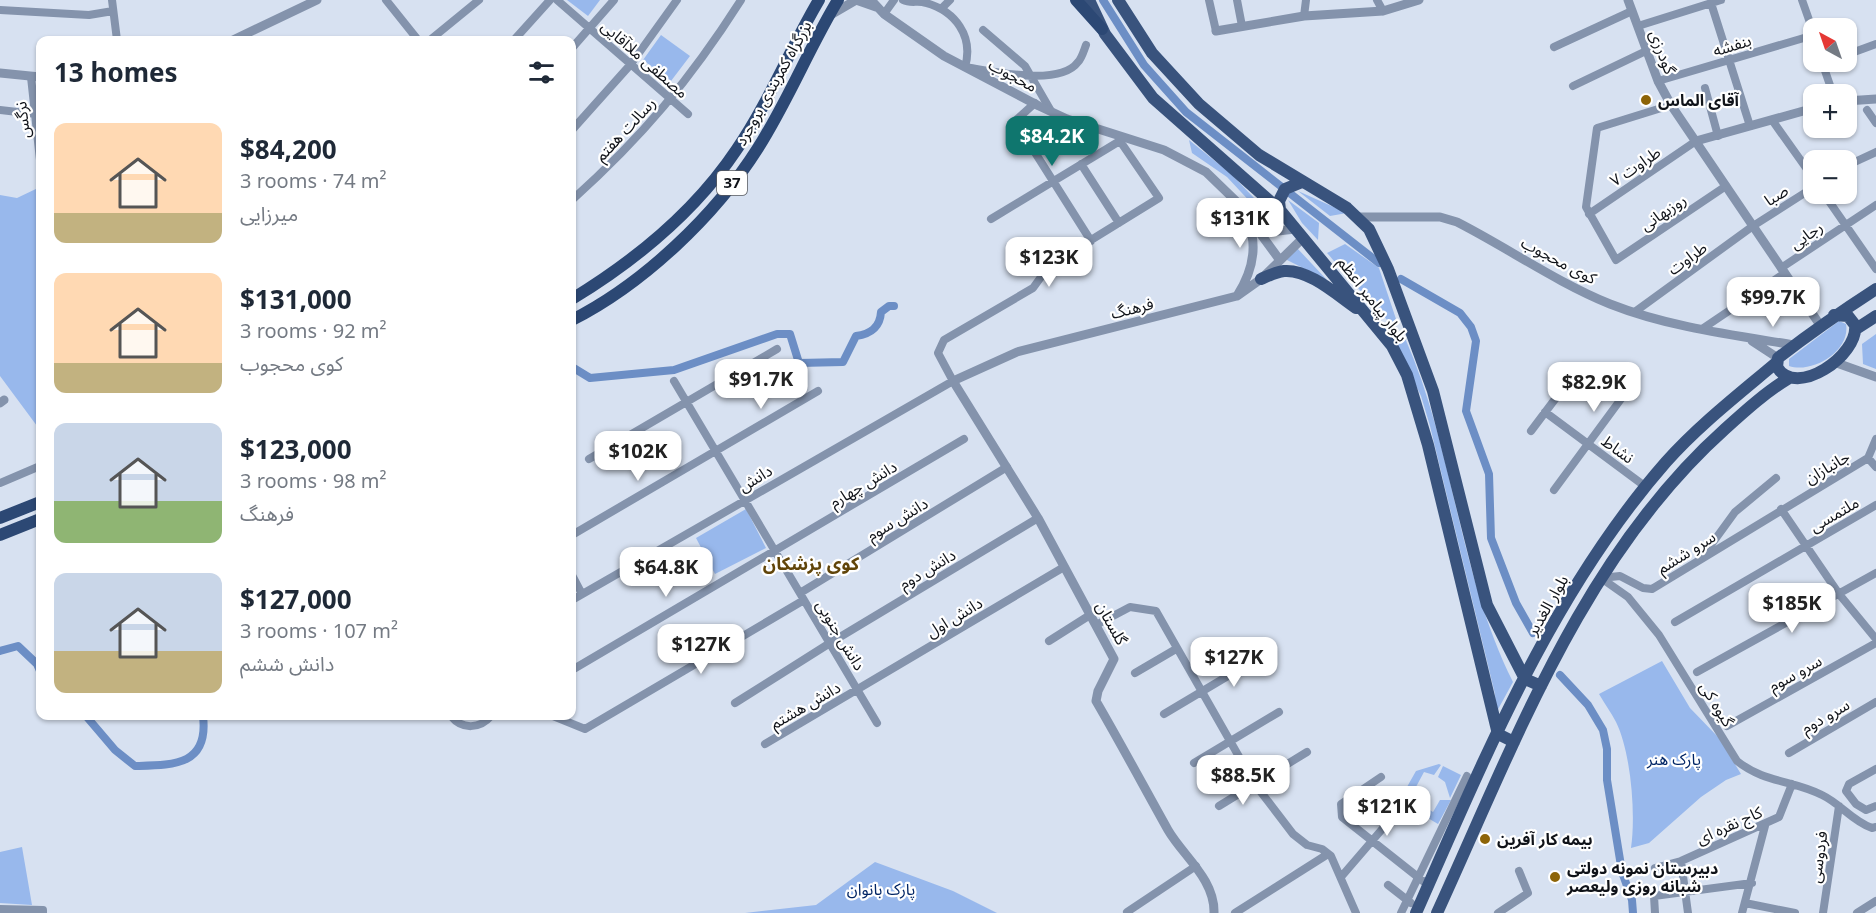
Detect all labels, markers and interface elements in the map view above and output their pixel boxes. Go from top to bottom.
street label: مصطفی ملاآقایی [597,15,693,103]
street label: بزرگراه کمربندی بروجرد [729,16,817,150]
north arrow [1803,18,1857,72]
map controls [1803,18,1857,204]
street label: گودرزی [1645,27,1682,78]
street label: بنفشه [1710,29,1754,61]
street label: محجوب [985,53,1041,97]
text: 13 homes [54,54,178,90]
icon: filters [525,56,558,89]
button: + [1803,84,1857,138]
place label: آقای الماس [1658,89,1740,111]
street label: رسالت هفتم [590,92,662,167]
marker: آقای الماس [1639,93,1653,107]
street label: نرگس [9,100,35,140]
pin: $84.2K [1003,116,1101,167]
text: $84.2K [1020,122,1084,149]
text: $84,200 [240,131,337,167]
street label: طراوت ۷ [1605,141,1665,191]
icon: home [102,147,174,219]
button: − [1803,150,1857,204]
text: 3 rooms · 74 m² [240,167,387,194]
road number: 37 [717,171,747,195]
street label: صبا [1760,179,1792,211]
street label: روزبهانی [1635,188,1691,236]
pin: $131K [1198,198,1282,249]
text: میرزایی [240,200,298,227]
text: $131K [1210,204,1270,231]
street label: رجایی [1785,216,1827,254]
street label: کوی محجوب [1517,231,1601,289]
street label: طراوت [1663,236,1711,280]
pin: $123K [1007,237,1091,288]
text: $123K [1019,243,1079,270]
street label: بلوار پیامبر اعظم [1331,252,1413,347]
pin: $99.7K [1724,277,1822,328]
text: $131,000 [240,281,352,317]
text: $99.7K [1741,283,1805,310]
street label: فرهنگ [1108,292,1156,324]
icon: home [102,297,174,369]
text: 3 rooms · 92 m² [240,317,387,344]
text: کوی محجوب [240,350,343,377]
pin: $91.7K [712,359,810,410]
pin: $82.9K [1545,362,1643,413]
text: $91.7K [729,365,793,392]
text: $82.9K [1562,368,1626,395]
street label: نشاط [1597,430,1639,468]
text: $123,000 [240,431,352,467]
pin: $102K [596,431,680,482]
text: $102K [608,437,668,464]
street label: جانبازان [1800,445,1854,489]
icon: home [102,447,174,519]
street label: دانش چهارم [825,455,902,515]
street label: دانش [734,459,776,497]
text: 3 rooms · 98 m² [240,467,387,494]
street label: ملتمسی [1805,491,1863,537]
street label: دانش سوم [862,492,933,548]
text: فرهنگ [240,500,294,527]
street label: سرو ششم [1652,525,1721,580]
street label: دانش دوم [894,543,961,596]
pin: $64.8K [617,547,715,598]
district label: کوی پزشکان [763,551,860,576]
text: $64.8K [634,553,698,580]
street label: بلوار الغدیر [1520,571,1573,640]
text: $127,000 [240,581,352,617]
pin: $185K [1750,583,1834,634]
text: $185K [1762,589,1822,616]
street label: دانش اول [922,592,986,642]
street label: دانش جنوبی [811,596,871,674]
icon: home [102,597,174,669]
street label: گلستان [1091,597,1133,649]
text: 3 rooms · 107 m² [240,617,398,644]
pin: $127K [659,624,743,675]
text: $127K [671,630,731,657]
pin: $127K [1192,637,1276,688]
text: $127K [1204,643,1264,670]
street label: سرو سوم [1764,649,1827,698]
text: دانش ششم [240,650,334,677]
street label: دانش هشتم [766,676,845,736]
street label: گیوه کی [1695,677,1740,731]
street label: سرو دوم [1797,693,1854,740]
park label: پارک هنر [1646,748,1701,770]
pin: $88.5K [1194,755,1292,806]
text: $88.5K [1211,761,1275,788]
pin: $121K [1345,786,1429,837]
text: $121K [1357,792,1417,819]
street label: کاج نقره ای [1692,801,1767,851]
place label: بیمه کار آفرین [1497,828,1592,850]
street label: فردوسی [1803,830,1833,884]
marker: بیمه کار آفرین [1478,832,1492,846]
place label: دبیرستان نمونه دولتی شبانه روزی ولیعصر [1566,857,1718,897]
marker: دبیرستان نمونه دولتی شبانه روزی ولیعصر [1548,870,1562,884]
park label: پارک بانوان [847,878,915,900]

